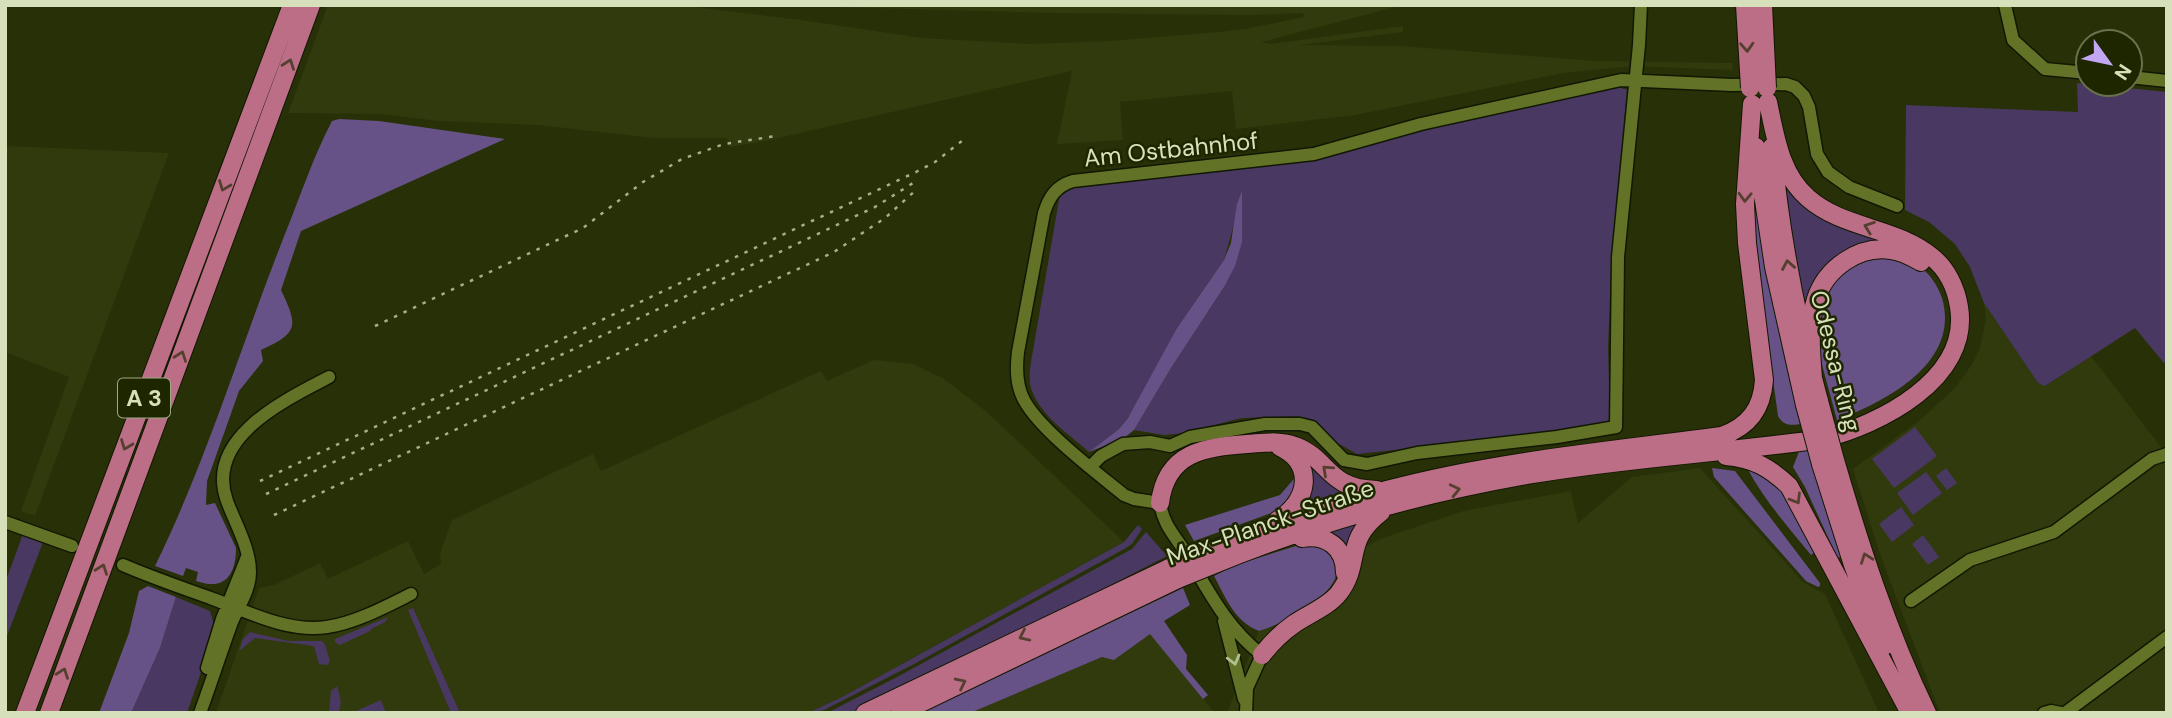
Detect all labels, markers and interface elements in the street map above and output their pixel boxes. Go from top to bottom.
north arrow [2074,28,2144,98]
one-way arrow [1740,41,1755,52]
one-way arrow [281,59,295,71]
text: N [2109,59,2137,85]
street label: Am Ostbahnhof [1082,124,1260,174]
one-way arrow [218,180,232,192]
one-way arrow [1738,191,1753,202]
one-way arrow [1864,222,1876,236]
one-way arrow [1781,259,1796,270]
street label: Odessa-Ring [1803,287,1869,435]
one-way arrow [173,350,187,363]
road number: A 3 [118,378,170,418]
one-way arrow [120,438,134,450]
one-way arrow [1322,466,1335,479]
street label: Max-Planck-Straße [1162,472,1378,572]
one-way arrow [1449,484,1461,498]
one-way arrow [1788,491,1801,504]
one-way arrow [1860,552,1874,565]
one-way arrow [94,564,108,576]
one-way arrow [1019,628,1031,642]
one-way arrow [1226,654,1240,666]
one-way arrow [55,667,69,679]
one-way arrow [954,678,966,692]

